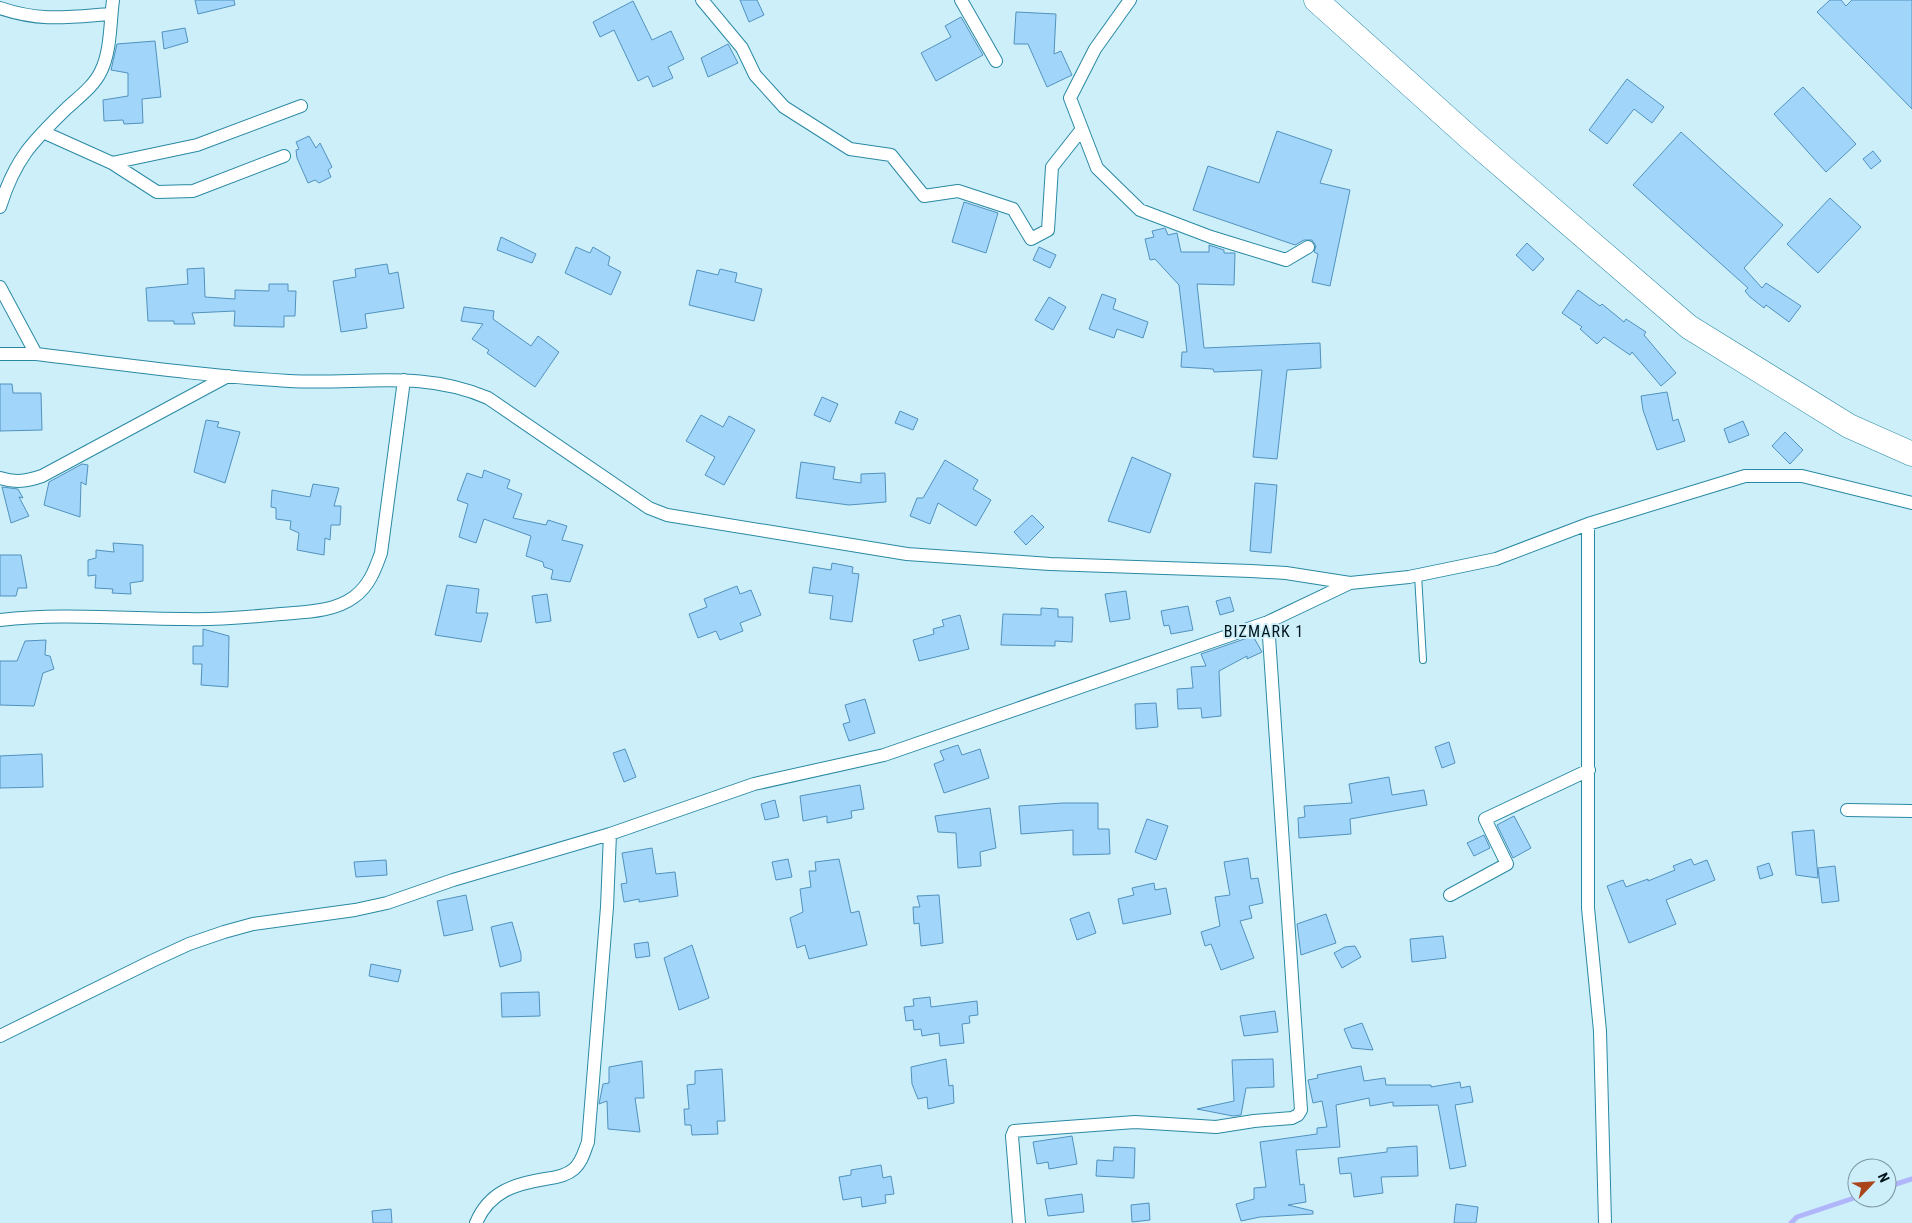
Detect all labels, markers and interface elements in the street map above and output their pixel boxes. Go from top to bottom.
district label: BIZMARK 1 [1224,622,1304,641]
north arrow [1847,1158,1897,1208]
text: N [1875,1170,1893,1185]

